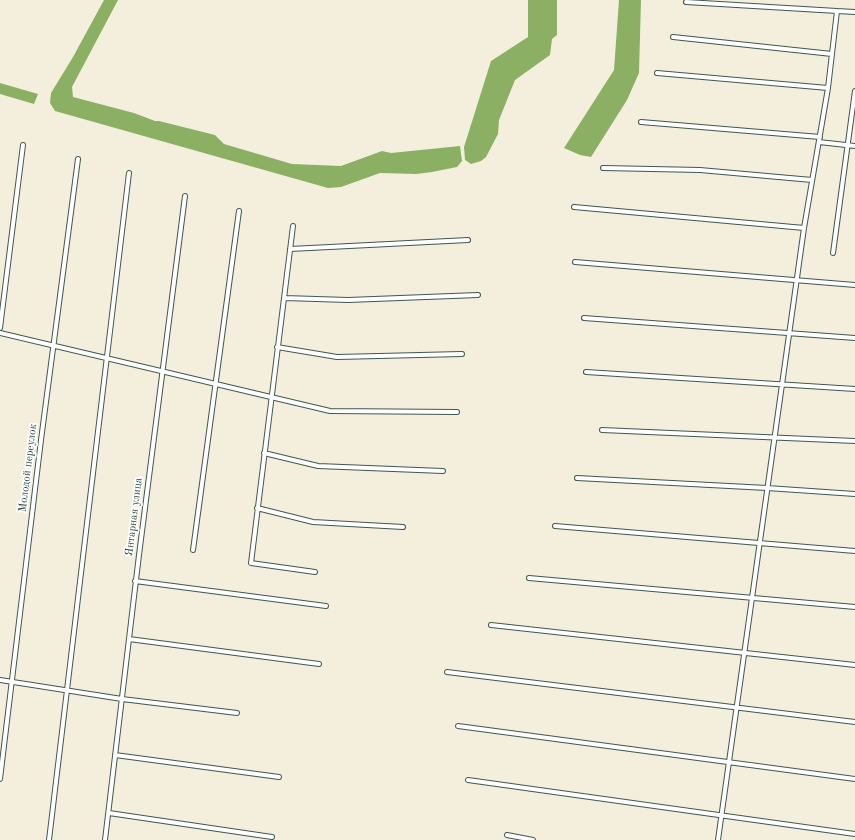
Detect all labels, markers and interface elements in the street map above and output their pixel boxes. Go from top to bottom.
street label: Молодой переулок [16,423,40,513]
street label: Янтарная улица [123,477,145,557]

